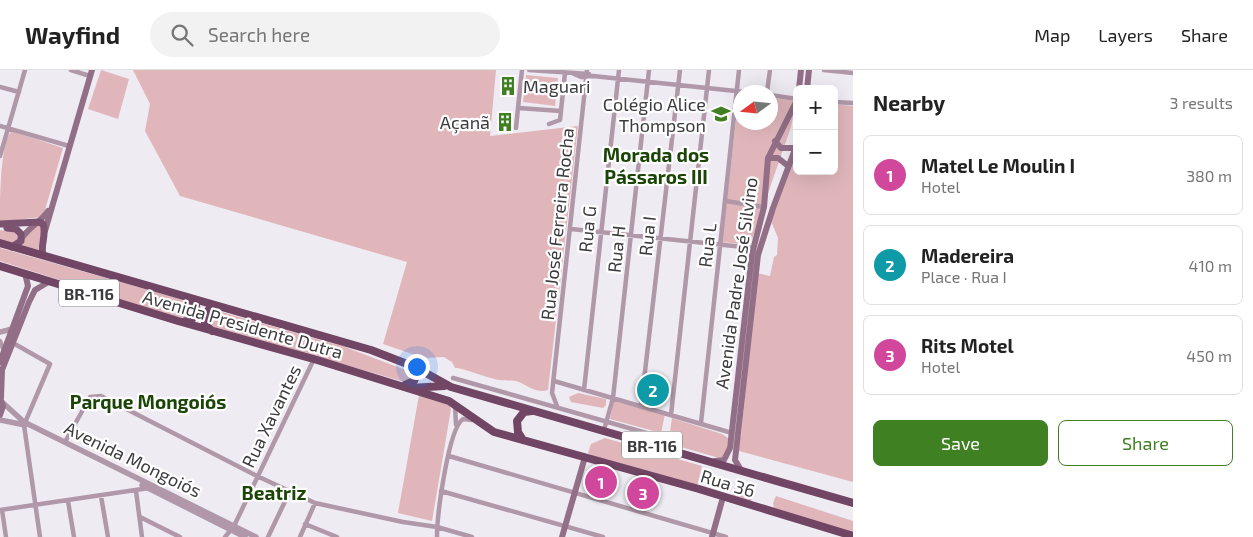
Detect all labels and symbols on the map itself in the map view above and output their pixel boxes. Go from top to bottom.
building icon: Maguari [497,75,519,97]
place label: Maguari [523,75,591,97]
north arrow [733,85,778,130]
place label: Colégio Alice Thompson [603,93,706,136]
school or university icon: Colégio Alice Thompson [710,103,732,125]
place label: Açanã [440,111,490,134]
building icon: Açanã [494,111,516,133]
street label: Rua José Ferreira Rocha [536,127,578,321]
district label: Morada dos Pássaros III [603,143,709,188]
street label: Avenida Padre José Silvino [710,176,762,390]
street label: Rua G [574,205,600,253]
street label: Rua I [634,215,660,257]
street label: Rua L [693,222,721,268]
street label: Rua H [603,224,629,274]
road number: BR-116 [59,280,119,307]
street label: Avenida Presidente Dutra [140,285,346,363]
your location [404,354,430,380]
street label: Rua Xavantes [237,361,305,471]
pin: 2 [637,371,669,409]
district label: Parque Mongoiós [70,390,226,413]
street label: Avenida Mongoiós [61,416,205,502]
road number: BR-116 [622,432,682,458]
pin: 1 [585,463,617,501]
street label: Rua 36 [698,464,758,502]
pin: 3 [627,474,659,512]
district label: Beatriz [242,481,306,504]

